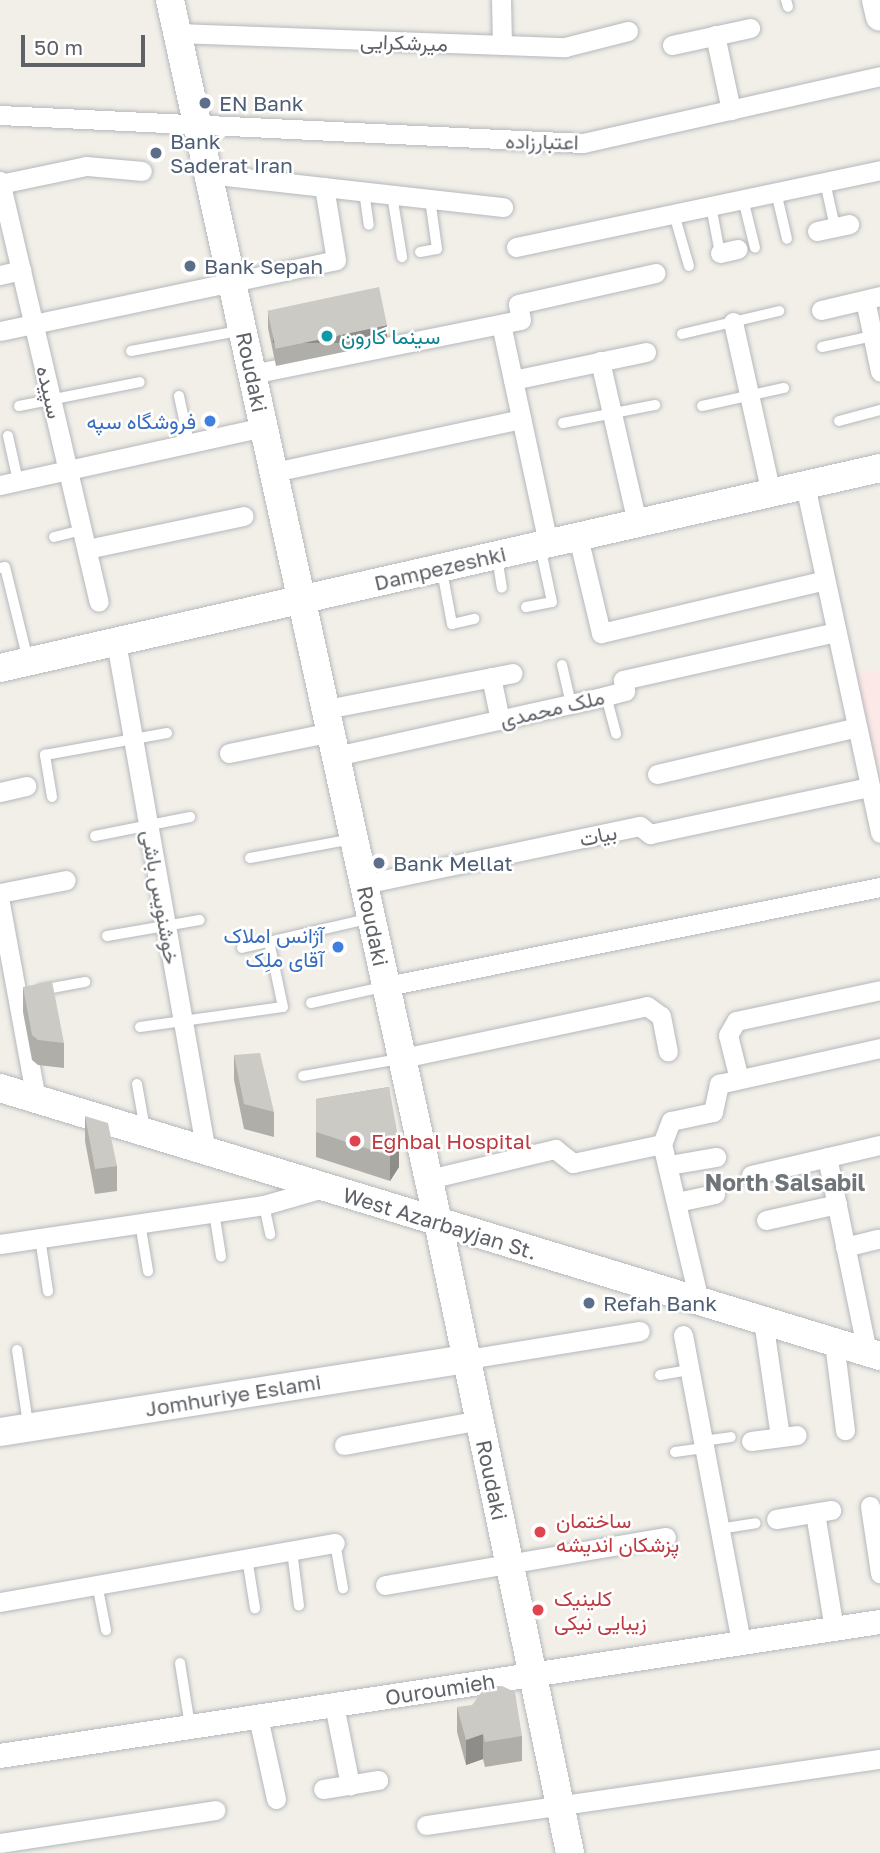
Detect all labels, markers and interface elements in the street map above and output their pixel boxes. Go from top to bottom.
scale bar [24,21,149,65]
street label: میرشکرایی [360,28,448,56]
text: 50 m [34,34,83,60]
place label: EN Bank [219,90,304,116]
marker: EN Bank [197,95,213,111]
place label: Bank Saderat Iran [170,128,293,178]
street label: اعتبارزاده [505,128,579,154]
marker: Bank Saderat Iran [148,145,164,161]
place label: Bank Sepah [204,253,323,279]
marker: Bank Sepah [182,258,198,274]
place label: سینما کارون [341,323,440,349]
marker: سینما کارون [319,328,335,344]
street label: Roudaki [231,329,273,415]
street label: سپیده [32,363,68,421]
place label: فروشگاه سپه [86,408,196,434]
marker: فروشگاه سپه [202,413,218,429]
street label: Dampezeshki [372,541,508,595]
street label: ملک محمدی [497,684,607,732]
street label: بیات [577,819,619,851]
street label: خوشنویس باشی [137,828,185,966]
place label: Bank Mellat [393,850,513,876]
marker: Bank Mellat [371,855,387,871]
street label: Roudaki [352,883,394,969]
place label: آژانس املاک آقای ملِک [224,922,324,972]
marker: آژانس املاک آقای ملِک [330,939,346,955]
place label: Eghbal Hospital [371,1128,531,1154]
marker: Eghbal Hospital [345,1131,365,1151]
district label: North Salsabil [705,1168,865,1196]
street label: West Azarbayjan St. [340,1182,540,1264]
place label: Refah Bank [603,1290,717,1316]
marker: Refah Bank [581,1295,597,1311]
street label: Jomhuriye Eslami [143,1369,323,1421]
street label: Roudaki [471,1437,513,1523]
place label: ساختمان پزشکان اندیشه [556,1507,679,1557]
marker: ساختمان پزشکان اندیشه [530,1522,550,1542]
place label: کلینیک زیبایی نیکی [554,1585,647,1635]
marker: کلینیک زیبایی نیکی [528,1600,548,1620]
street label: Ouroumieh [383,1668,497,1710]

